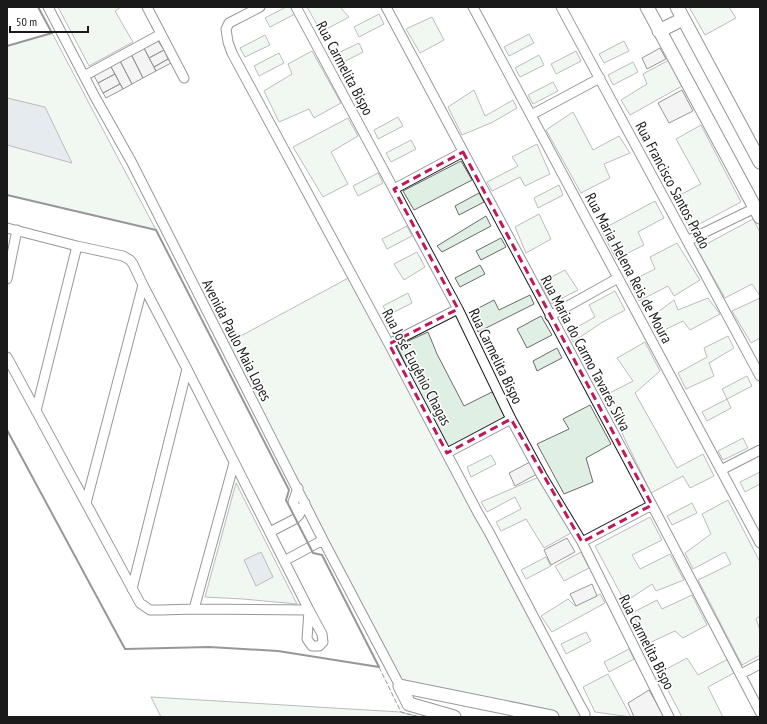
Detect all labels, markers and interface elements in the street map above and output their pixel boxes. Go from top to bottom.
scale bar [10,8,88,34]
text: 50 m [16,14,37,29]
street label: Rua Carmelita Bispo [312,18,378,118]
street label: Rua Francisco Santos Prado [631,118,715,252]
street label: Rua Maria Helena Reis de Moura [581,190,677,346]
street label: Rua Maria do Carmo Tavares Silva [537,272,635,434]
street label: Avenida Paulo Maia Lopes [198,276,276,404]
street label: Rua José Eugênio Chagas [378,305,456,429]
street label: Rua Carmelita Bispo [465,305,527,407]
street label: Rua Carmelita Bispo [615,591,679,693]

